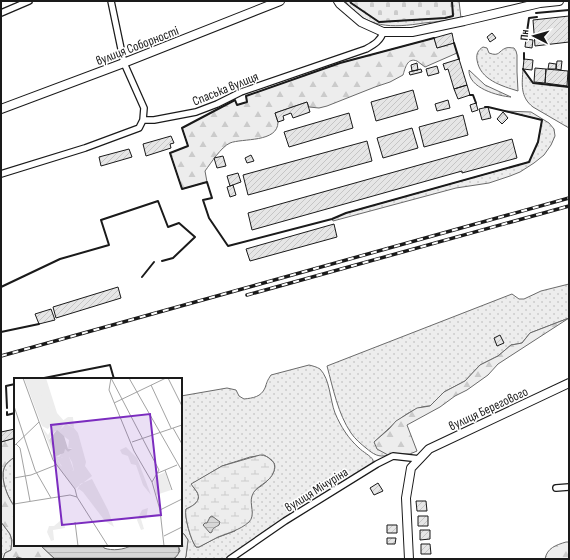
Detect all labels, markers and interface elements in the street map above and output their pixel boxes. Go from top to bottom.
north arrow [514,16,554,56]
street label: вулиця Соборності [94,23,181,69]
text: Пн [518,29,532,41]
street label: Спаська вулиця [190,68,261,109]
inset map [14,378,182,546]
street label: вулиця Берегового [446,384,531,434]
street label: вулиця Мічуріна [282,464,351,516]

